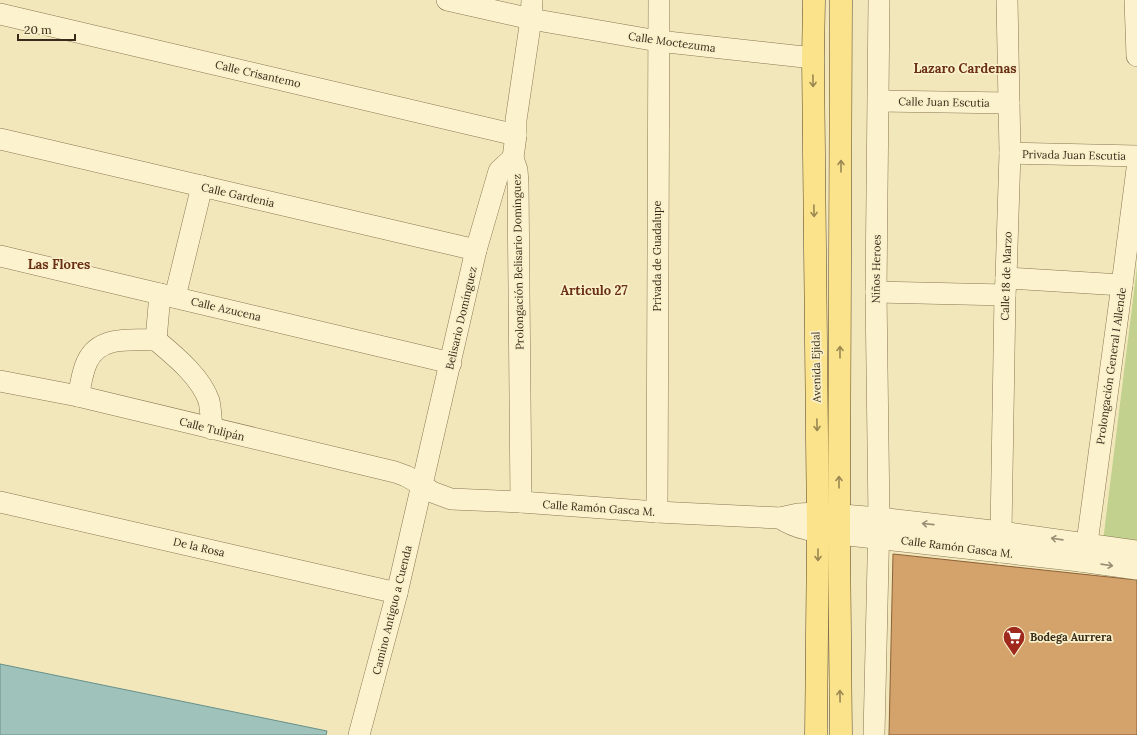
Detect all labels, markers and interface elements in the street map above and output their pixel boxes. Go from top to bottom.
scale bar [18,16,75,42]
text: 20 m [24,22,52,37]
street label: Calle Moctezuma [627,29,717,55]
street label: Calle Crisantemo [214,57,302,91]
district label: Lazaro Cardenas [913,60,1017,77]
one-way arrow [809,74,817,87]
street label: Calle Juan Escutia [898,94,990,110]
street label: Privada Juan Escutia [1022,147,1126,163]
one-way arrow [837,160,845,173]
street label: Prolongación Belisario Domínguez [509,174,527,350]
street label: Calle Gardenia [200,180,276,210]
street label: Privada de Guadalupe [650,200,664,312]
one-way arrow [811,204,818,217]
street label: Calle 18 de Marzo [997,231,1015,321]
street label: Niños Heroes [868,234,884,304]
district label: Las Flores [28,256,90,273]
street label: Belisario Domínguez [442,265,480,371]
district label: Articulo 27 [560,282,628,299]
street label: Prolongación General I Allende [1093,287,1129,445]
street label: Calle Azucena [189,294,263,324]
street label: Avenida Ejidal [808,331,824,404]
one-way arrow [836,346,844,359]
street label: Calle Tulipán [178,414,246,444]
one-way arrow [813,418,821,431]
one-way arrow [835,476,843,489]
street label: Calle Ramón Gasca M. [542,497,656,519]
one-way arrow [922,520,935,527]
street label: Calle Ramón Gasca M. [900,533,1014,561]
street label: De la Rosa [172,534,227,560]
one-way arrow [1051,535,1064,543]
street label: Camino Antiguo a Cuenda [369,544,415,676]
one-way arrow [814,548,822,561]
one-way arrow [1100,561,1113,569]
supermarket icon: Bodega Aurrera [1001,624,1027,657]
place label: Bodega Aurrera [1030,630,1112,644]
one-way arrow [836,690,844,703]

